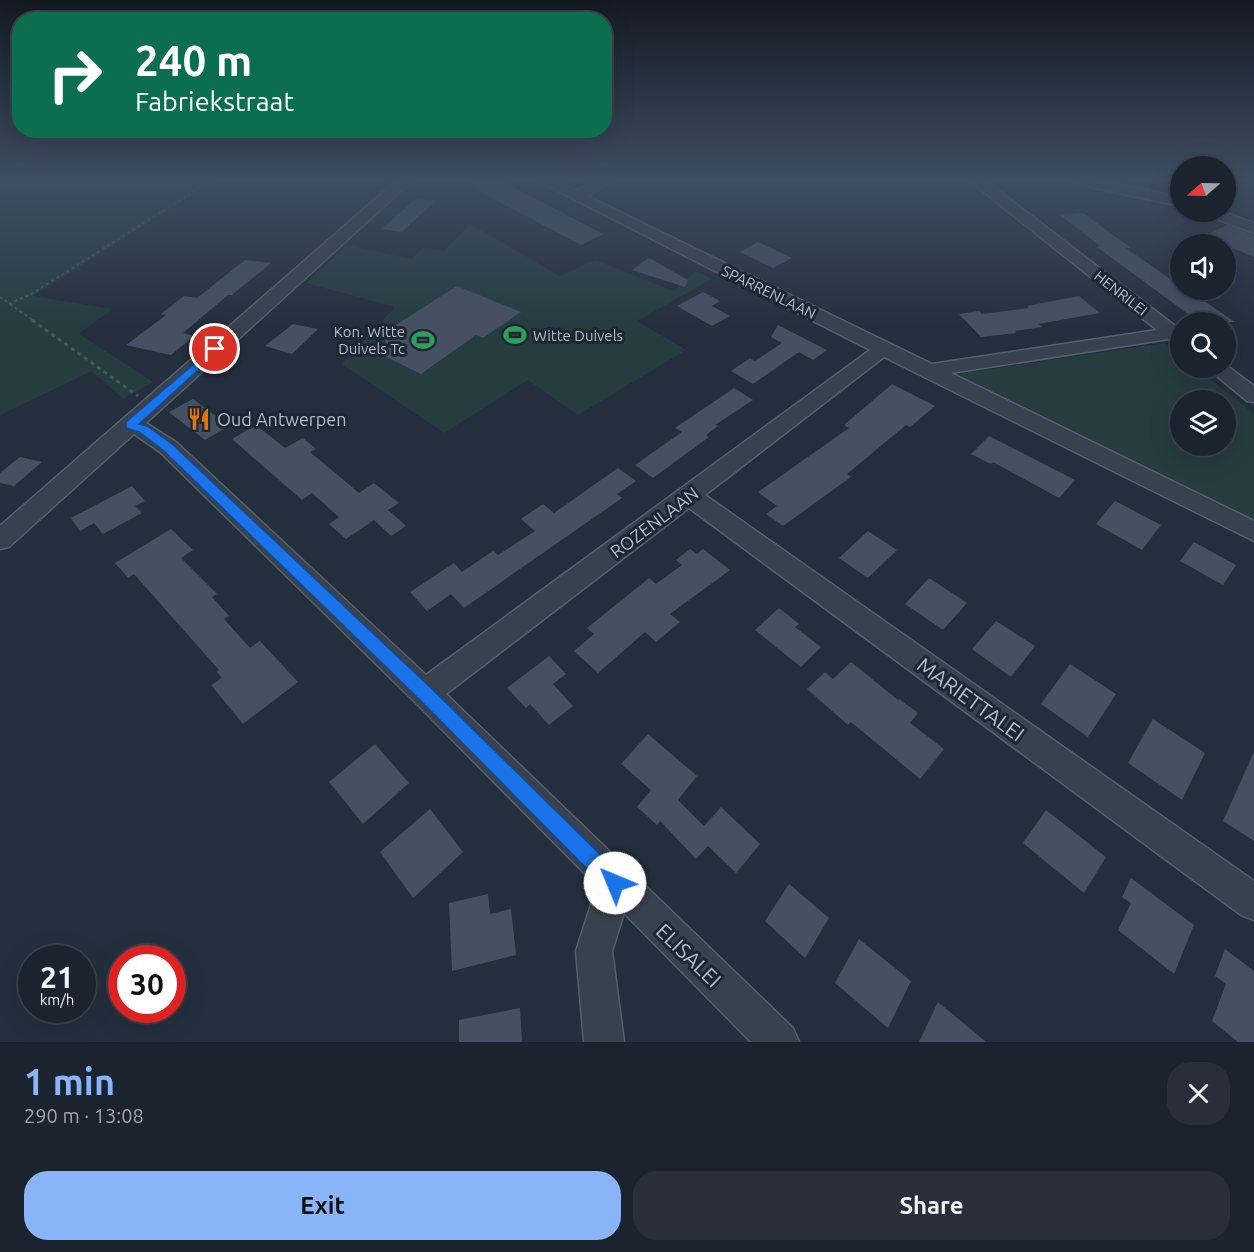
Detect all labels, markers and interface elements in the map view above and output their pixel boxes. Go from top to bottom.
icon: right [36,36,114,114]
text: 240 m [135,37,252,84]
text: Fabriekstraat [135,86,294,116]
north arrow [1170,156,1236,222]
map controls [1170,156,1236,456]
button: sound [1170,234,1236,300]
street label: SPARRENLAAN [719,262,819,322]
street label: HENRILEI [1091,267,1151,319]
button: search [1170,312,1236,378]
sports icon: Witte Duivels [502,322,528,348]
pin [189,323,240,374]
place label: Kon. Witte Duivels Tc [334,323,405,357]
sports icon: Kon. Witte Duivels Tc [410,327,436,353]
place label: Witte Duivels [533,327,623,344]
icon: arrive [198,332,231,365]
button: layers [1170,390,1236,456]
restaurant icon: Oud Antwerpen [186,406,212,432]
place label: Oud Antwerpen [217,409,346,429]
street label: ROZENLAAN [606,482,702,562]
street label: MARIETTALEI [913,652,1029,746]
position arrow [583,851,647,915]
street label: ELISALEI [652,918,726,992]
speed limit sign: 30 [108,945,186,1023]
text: 21 [40,960,74,994]
text: km/h [40,991,74,1008]
text: 1 min [24,1061,115,1102]
button: close [1167,1062,1230,1125]
text: 290 m · 13:08 [24,1104,144,1127]
button: Exit [24,1171,621,1240]
button: Share [633,1171,1230,1240]

